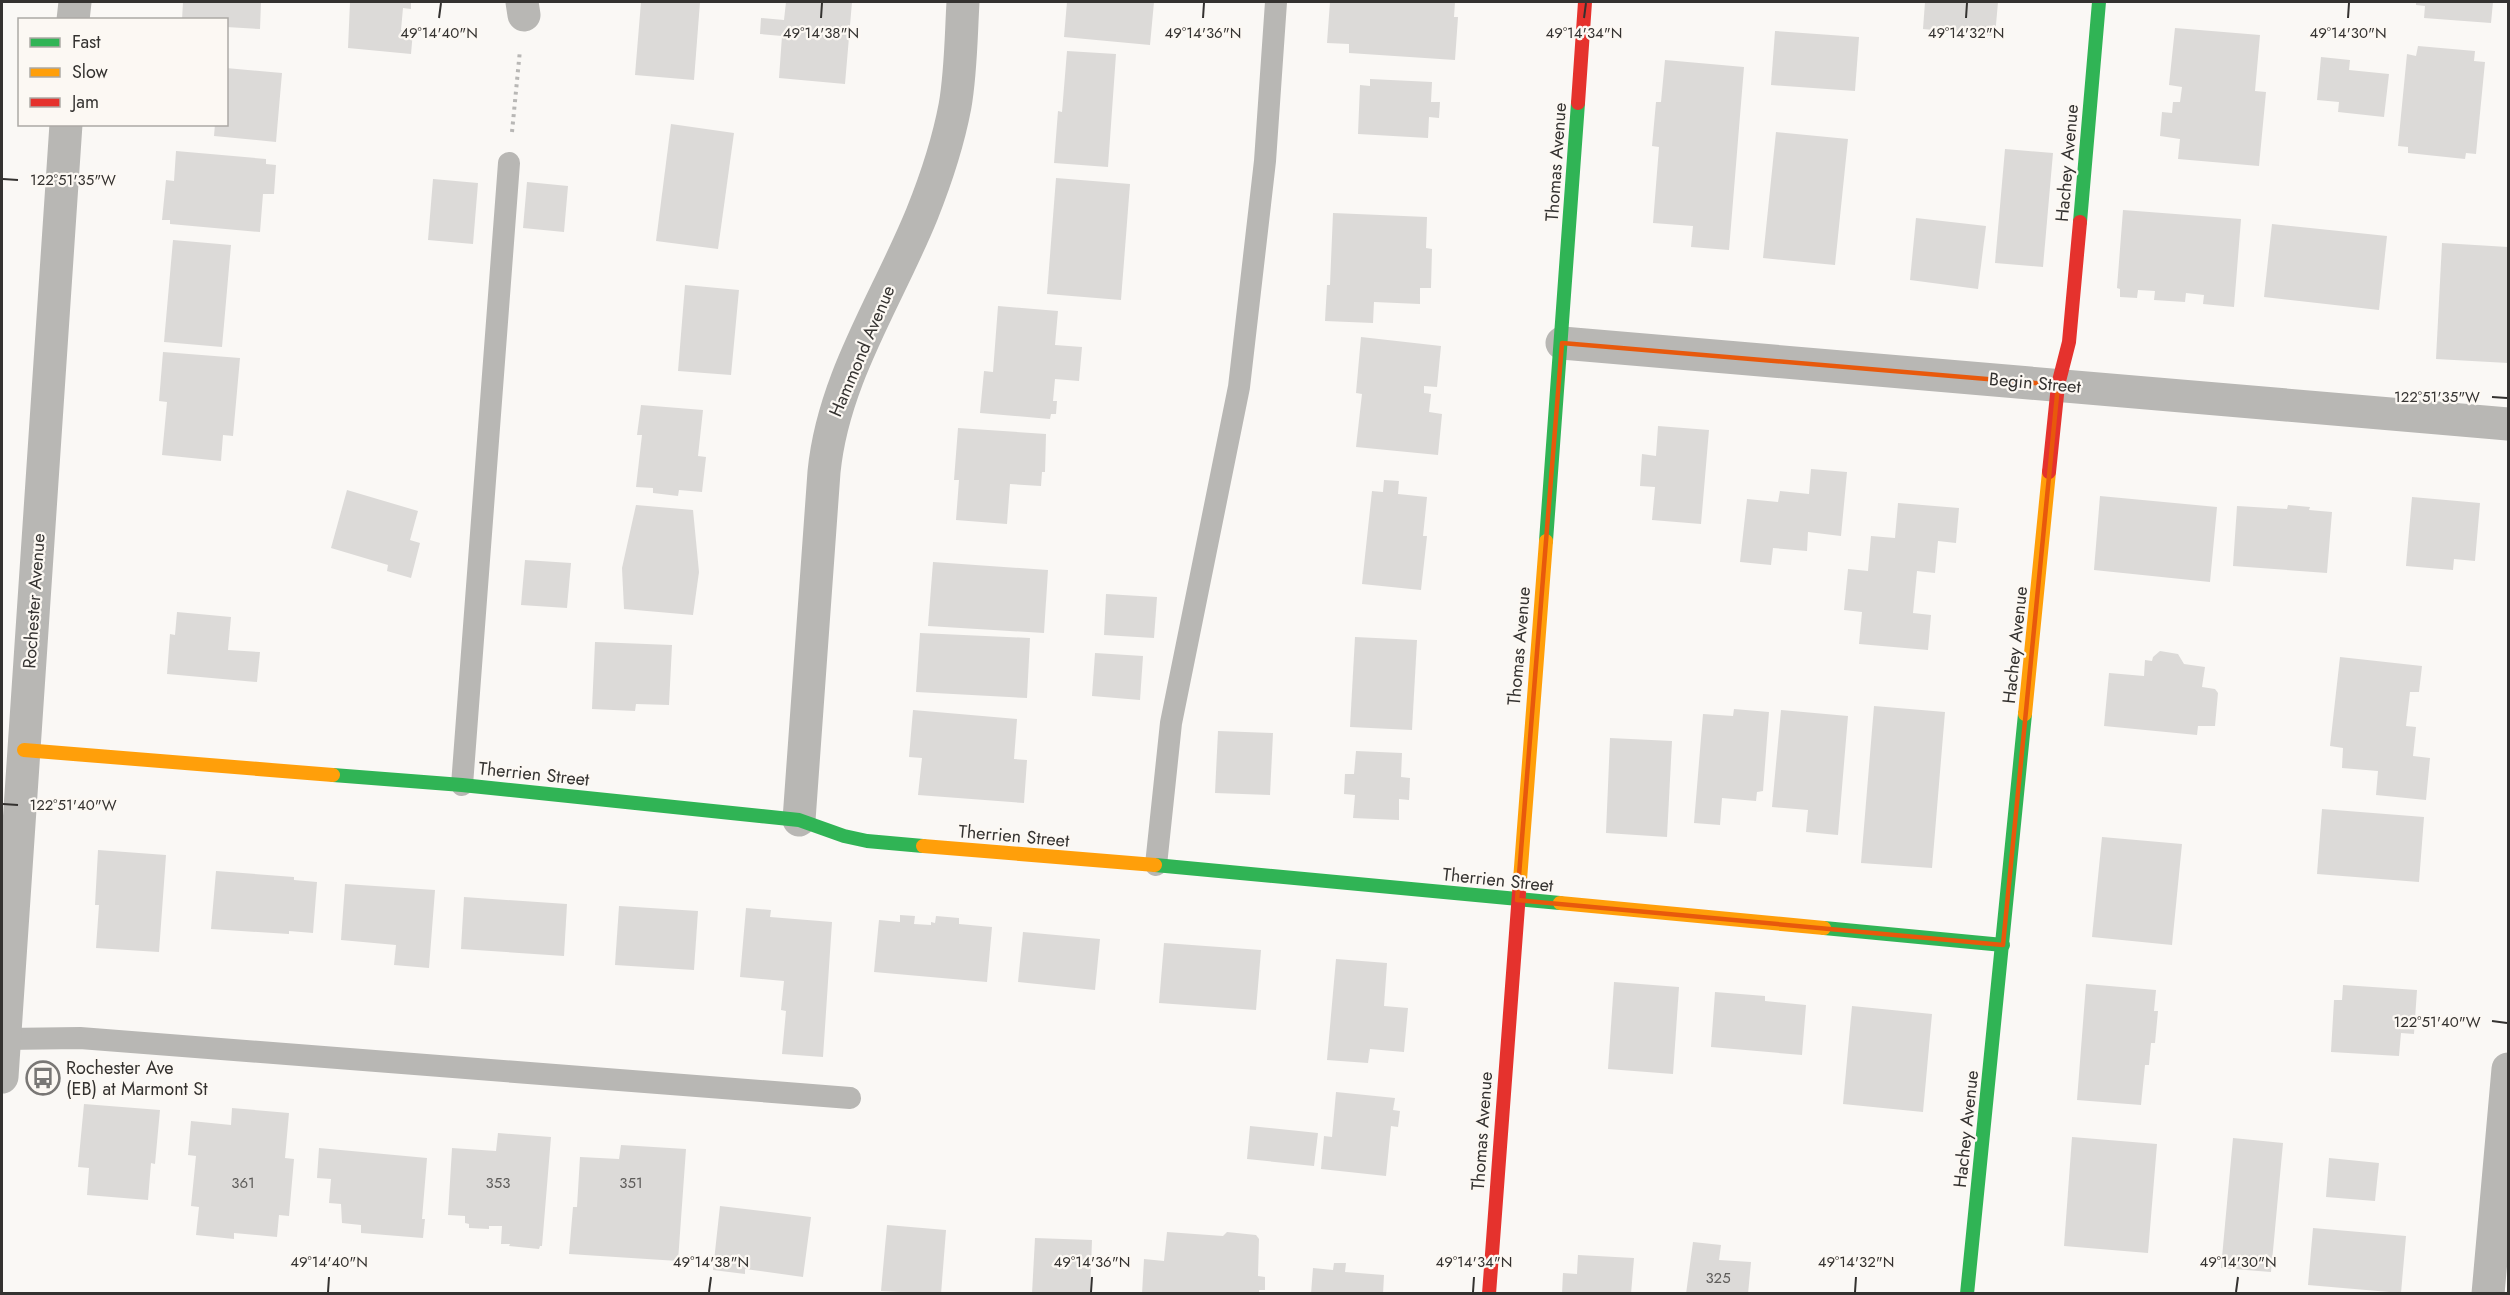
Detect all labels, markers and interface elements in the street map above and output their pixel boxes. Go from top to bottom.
legend [18,18,228,126]
text: 49°14'40"N [400,22,478,44]
text: 49°14'38"N [783,22,859,44]
text: 49°14'36"N [1165,22,1241,44]
text: 49°14'34"N [1546,22,1622,44]
text: 49°14'32"N [1928,22,2004,44]
text: 49°14'30"N [2309,22,2387,44]
text: Fast [72,29,101,55]
text: Slow [72,59,109,85]
text: Jam [70,89,99,115]
street label: Thomas Avenue [1539,102,1573,222]
street label: Hachey Avenue [2049,103,2085,223]
text: 122°51'35"W [30,169,116,191]
street label: Hammond Avenue [823,281,901,421]
street label: Begin Street [1988,366,2083,400]
text: 122°51'35"W [2394,386,2480,408]
street label: Rochester Avenue [16,532,52,670]
street label: Hachey Avenue [1996,585,2034,705]
street label: Thomas Avenue [1501,586,1537,706]
street label: Therrien Street [477,755,591,793]
text: 122°51'40"W [29,794,117,816]
street label: Therrien Street [957,818,1071,854]
street label: Therrien Street [1441,861,1555,899]
text: 122°51'40"W [2393,1011,2481,1033]
place label: Rochester Ave (EB) at Marmont St [66,1055,208,1102]
bus stop icon: Rochester Ave (EB) at Marmont St [25,1060,61,1096]
street label: Hachey Avenue [1947,1069,1985,1189]
street label: Thomas Avenue [1465,1071,1499,1191]
house number: 361 [231,1172,255,1194]
house number: 353 [486,1172,510,1194]
house number: 351 [619,1172,643,1194]
text: 49°14'40"N [290,1251,368,1273]
text: 49°14'38"N [673,1251,749,1273]
text: 49°14'36"N [1054,1251,1130,1273]
text: 49°14'34"N [1436,1251,1512,1273]
text: 49°14'32"N [1818,1251,1894,1273]
text: 49°14'30"N [2199,1251,2277,1273]
house number: 325 [1705,1267,1731,1289]

